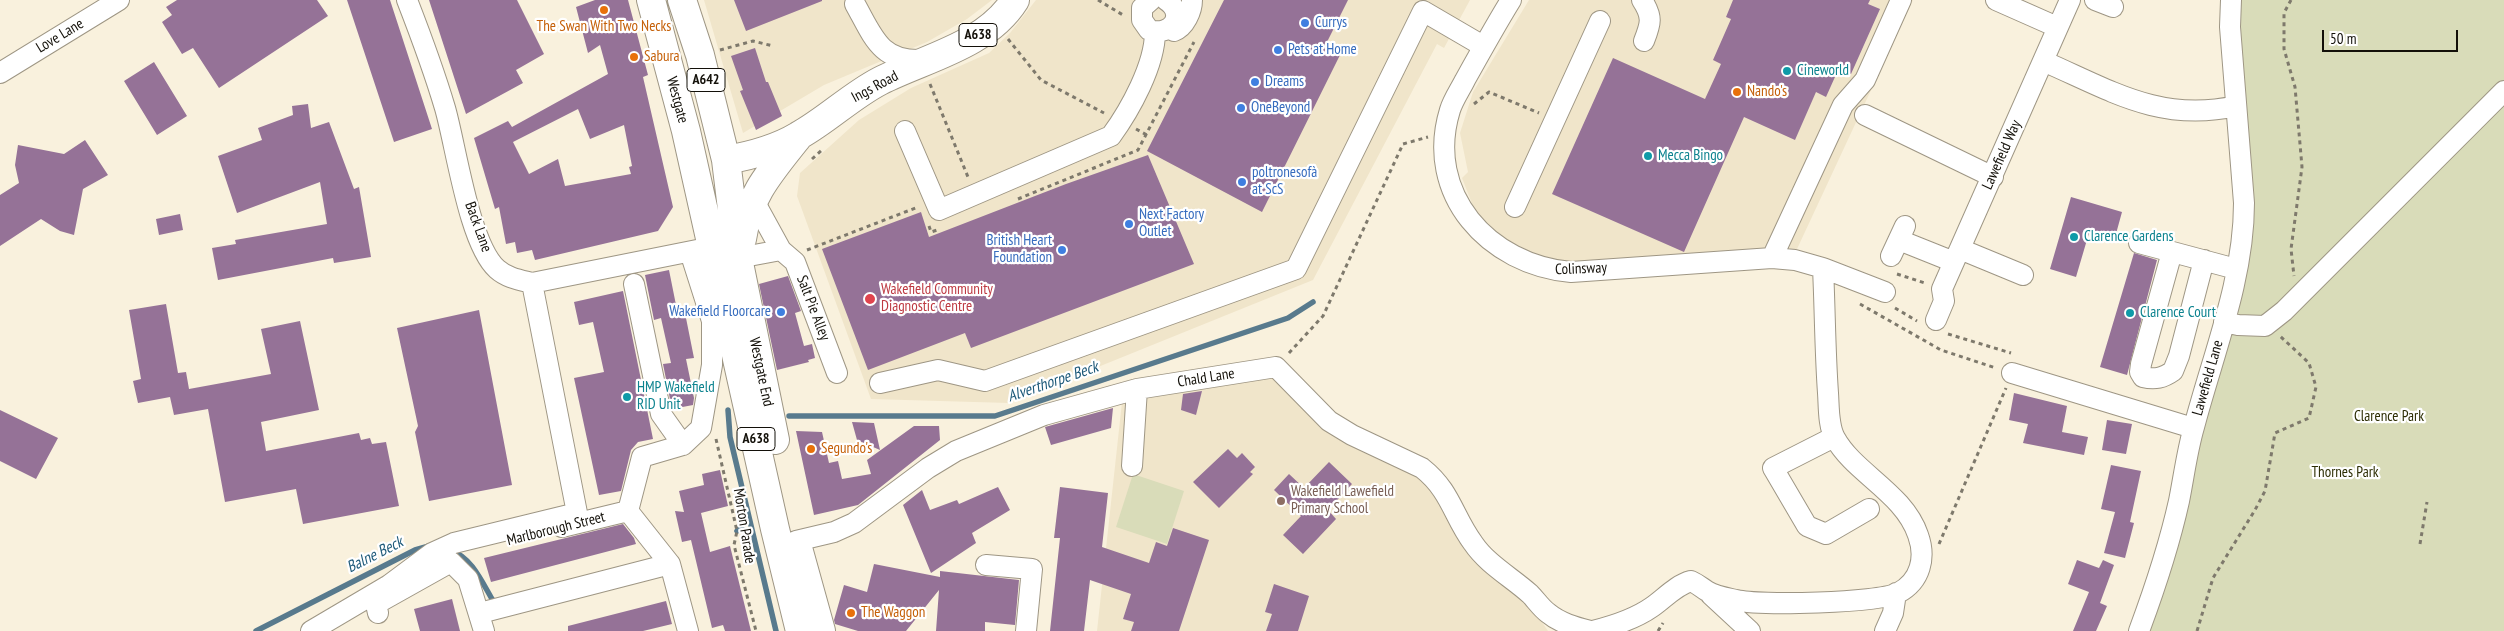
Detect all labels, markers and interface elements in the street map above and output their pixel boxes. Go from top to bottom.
marker: The Swan With Two Necks [598,4,610,16]
place label: Currys [1315,14,1347,32]
street label: Love Lane [33,15,87,57]
marker: Currys [1299,17,1311,29]
place label: The Swan With Two Necks [537,18,671,36]
scale bar [2324,20,2460,52]
road number: A638 [959,24,997,46]
text: 50 m [2330,29,2356,48]
place label: Pets at Home [1288,41,1357,59]
marker: Pets at Home [1272,44,1284,56]
place label: Sabura [644,48,680,66]
marker: Sabura [628,51,640,63]
place label: Cineworld [1797,62,1849,80]
marker: Cineworld [1781,65,1793,77]
street label: Ings Road [849,67,901,107]
road number: A642 [687,68,725,92]
place label: Dreams [1265,73,1304,91]
street label: Westgate [662,75,692,125]
marker: Dreams [1249,76,1261,88]
place label: Nando's [1747,83,1787,101]
marker: Nando's [1731,86,1743,98]
place label: OneBeyond [1251,99,1310,117]
marker: OneBeyond [1235,102,1247,114]
street label: Lawefield Way [1979,118,2025,192]
place label: Mecca Bingo [1658,147,1723,165]
marker: Mecca Bingo [1642,150,1654,162]
place label: poltronesofà at ScS [1252,164,1317,199]
marker: poltronesofà at ScS [1236,176,1248,188]
street label: Back Lane [461,199,495,255]
place label: Next Factory Outlet [1139,206,1204,241]
marker: Next Factory Outlet [1123,218,1135,230]
place label: Clarence Gardens [2084,228,2174,246]
marker: Clarence Gardens [2068,231,2080,243]
place label: British Heart Foundation [987,232,1052,267]
marker: British Heart Foundation [1056,244,1068,256]
street label: Colinsway [1555,259,1607,279]
street label: Salt Pie Alley [792,273,834,343]
place label: Wakefield Community Diagnostic Centre [881,281,993,316]
marker: Wakefield Community Diagnostic Centre [863,292,877,306]
place label: Wakefield Floorcare [669,303,771,321]
place label: Clarence Court [2140,304,2216,322]
marker: Wakefield Floorcare [775,306,787,318]
marker: Clarence Court [2124,307,2136,319]
street label: Westgate End [745,336,777,408]
street label: Lawefield Lane [2189,338,2227,418]
water label: Alverthorpe Beck [1005,358,1101,406]
street label: Chald Lane [1176,365,1236,391]
place label: HMP Wakefield RID Unit [637,379,715,414]
marker: HMP Wakefield RID Unit [621,391,633,403]
park label: Clarence Park [2354,408,2424,426]
road number: A638 [737,428,775,450]
place label: Segundo's [821,440,872,458]
marker: Segundo's [805,443,817,455]
park label: Thornes Park [2311,464,2379,482]
place label: Wakefield Lawefield Primary School [1291,483,1394,518]
street label: Morton Parade [729,487,759,565]
marker: Wakefield Lawefield Primary School [1275,495,1287,507]
street label: Marlborough Street [505,508,607,550]
water label: Balne Beck [344,533,406,577]
place label: The Waggon [861,604,925,622]
marker: The Waggon [845,607,857,619]

